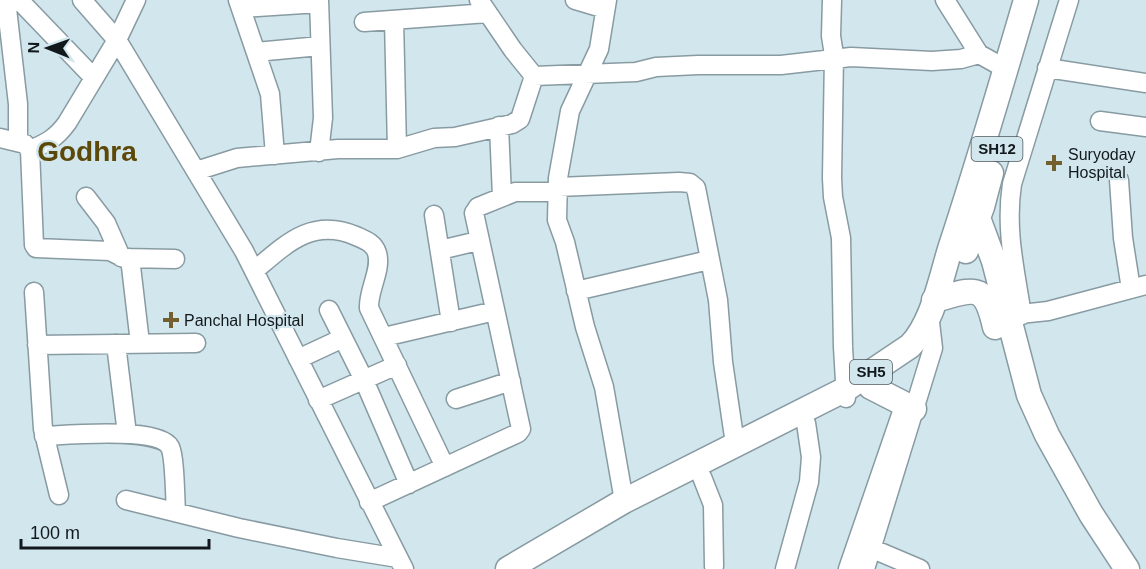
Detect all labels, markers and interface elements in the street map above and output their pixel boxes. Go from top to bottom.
north arrow [18,18,78,78]
text: N [25,42,42,54]
district label: Godhra [37,136,137,167]
road number: SH12 [972,137,1022,161]
place label: Suryoday Hospital [1068,146,1136,181]
marker: Suryoday Hospital [1045,154,1063,172]
marker: Panchal Hospital [162,311,180,329]
place label: Panchal Hospital [184,312,304,329]
road number: SH5 [850,360,892,384]
scale bar [21,512,208,550]
text: 100 m [30,523,80,543]

